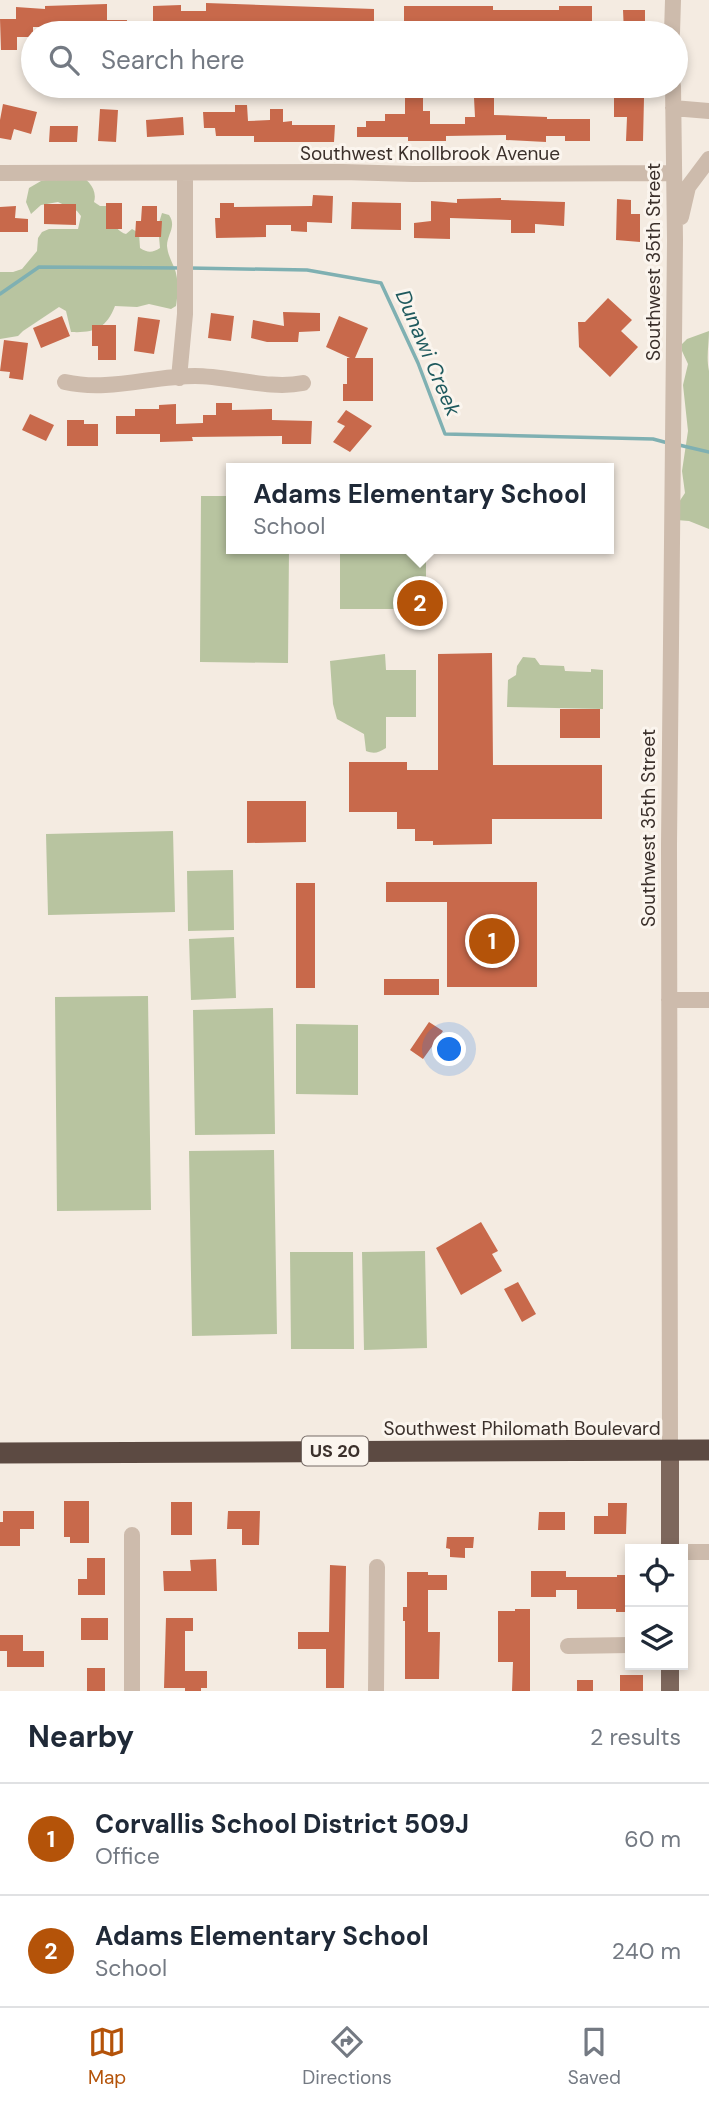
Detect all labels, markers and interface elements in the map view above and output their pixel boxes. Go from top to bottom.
search box [21,21,688,98]
icon: search [45,41,83,79]
text: Search here [101,43,244,77]
street label: Southwest Knollbrook Avenue [300,141,560,166]
street label: Southwest 35th Street [641,163,666,361]
water label: Dunawi Creek [389,286,467,421]
popup [226,463,614,554]
text: Adams Elementary School [253,477,587,511]
text: School [253,511,325,541]
pin: 2 [397,577,443,629]
street label: Southwest 35th Street [636,729,661,927]
pin: 1 [469,915,515,967]
your location [432,1032,466,1066]
street label: Southwest Philomath Boulevard [383,1416,661,1441]
road number: US 20 [302,1436,368,1466]
map controls [625,1544,688,1670]
button: locate [625,1544,688,1607]
button: layers [625,1607,688,1670]
text: Nearby [28,1717,134,1756]
text: 2 results [590,1722,681,1752]
text: Corvallis School District 509J [95,1807,469,1841]
text: 1 [47,1824,55,1854]
text: 60 m [624,1824,681,1854]
text: Office [95,1841,160,1871]
text: Adams Elementary School [95,1919,429,1953]
text: 2 [44,1936,58,1966]
text: 240 m [612,1936,681,1966]
text: School [95,1953,167,1983]
tab: Map [88,2023,126,2090]
tab: Directions [302,2023,392,2090]
tab: Saved [568,2023,621,2090]

